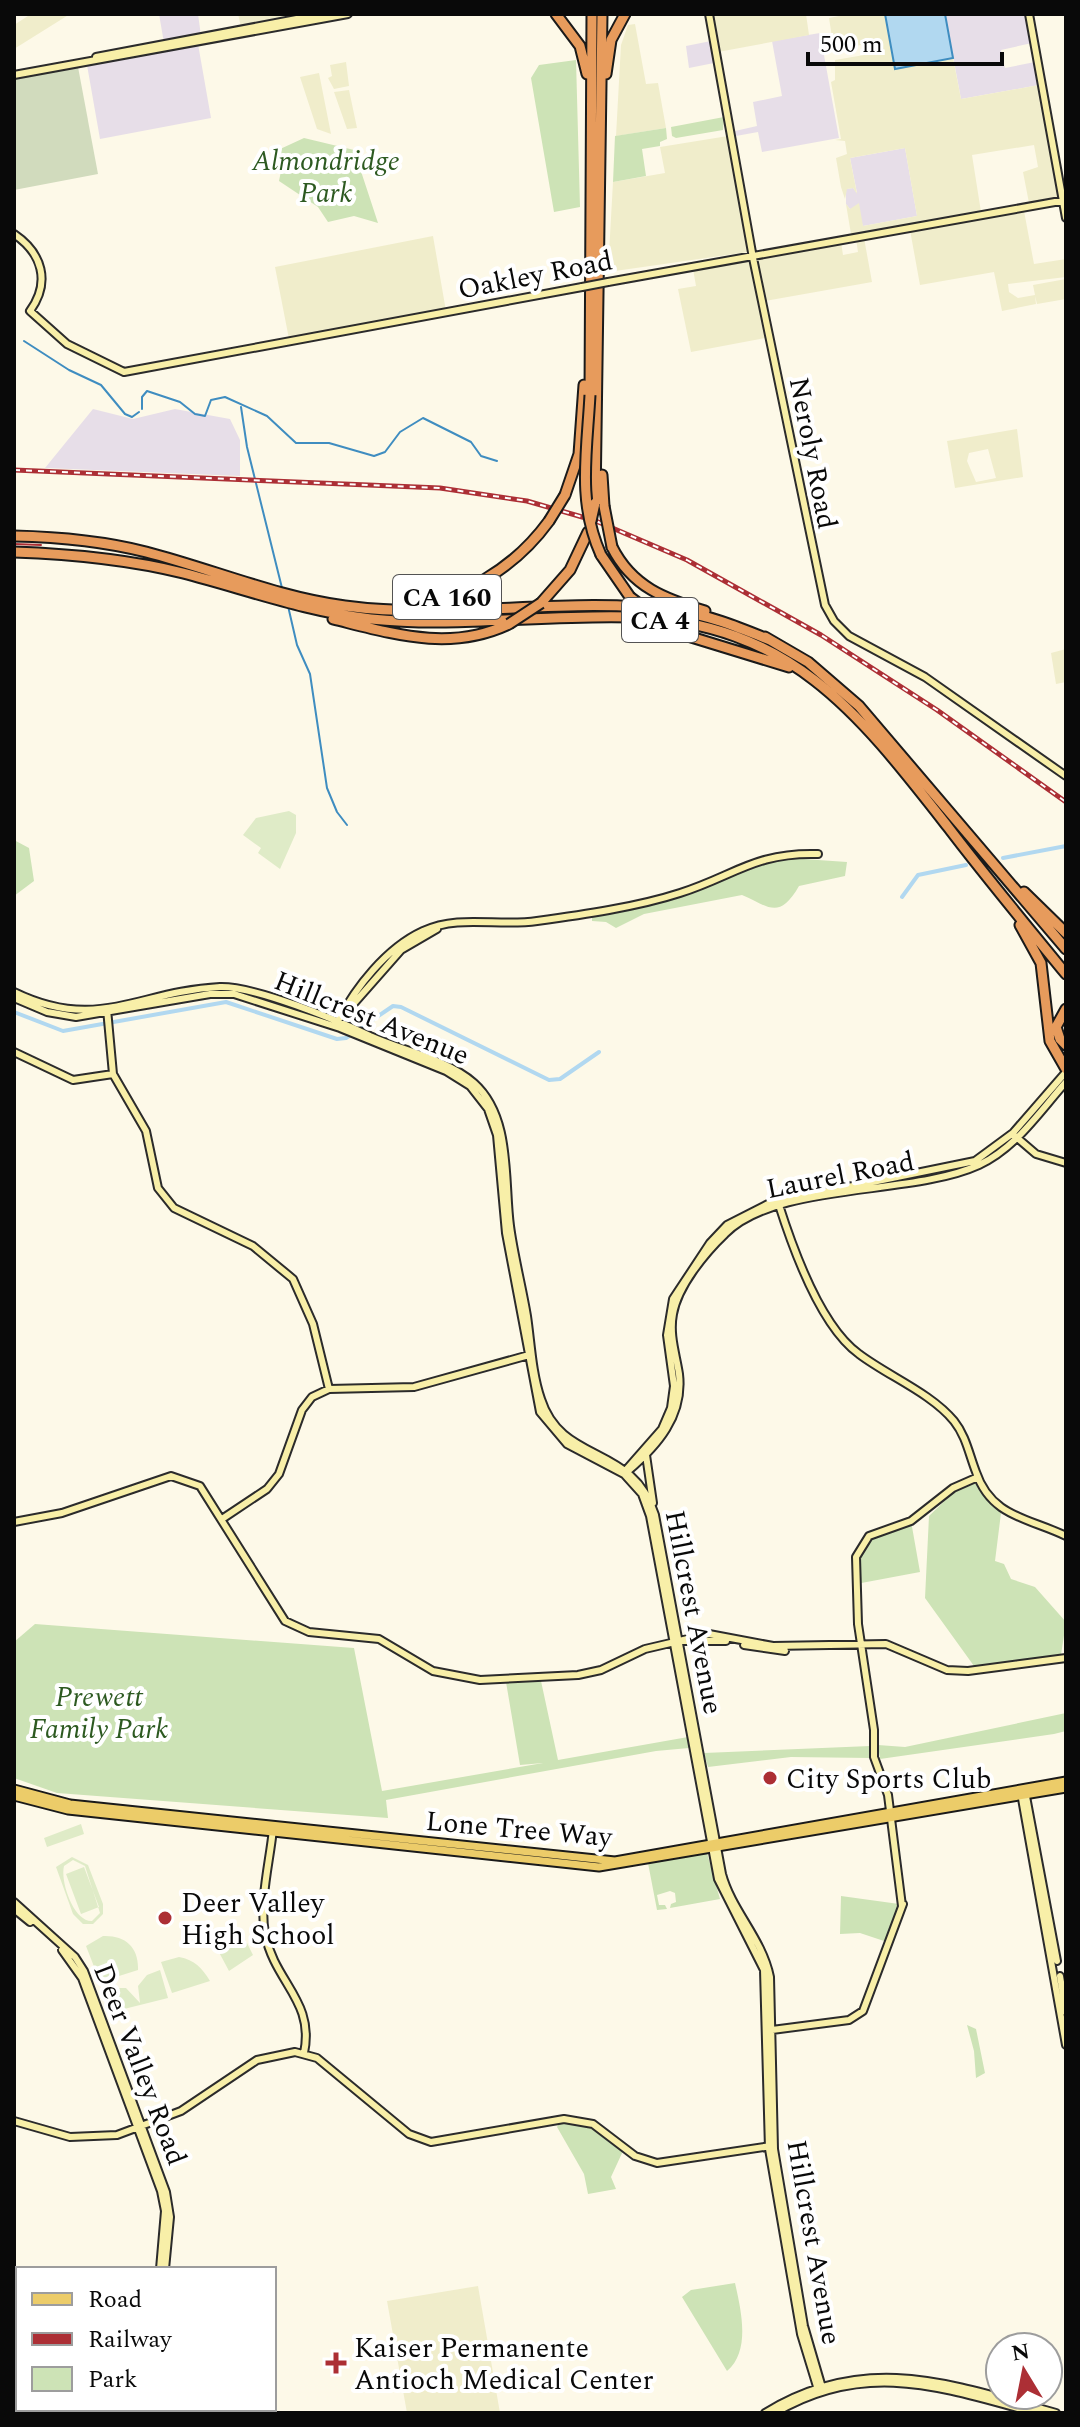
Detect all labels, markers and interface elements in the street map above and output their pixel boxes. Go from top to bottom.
scale bar [808,16,1002,66]
text: 500 m [820,27,883,63]
park label: Almondridge Park [251,140,400,215]
street label: Oakley Road [454,239,616,312]
street label: Neroly Road [777,374,848,533]
road number: CA 160 [393,575,501,619]
road number: CA 4 [622,598,698,642]
street label: Hillcrest Avenue [267,960,476,1077]
street label: Laurel Road [763,1140,918,1211]
street label: Hillcrest Avenue [653,1507,734,1718]
park label: Prewett Family Park [30,1676,168,1751]
place label: City Sports Club [786,1758,992,1801]
marker: City Sports Club [761,1769,779,1787]
street label: Lone Tree Way [424,1800,615,1859]
place label: Deer Valley High School [181,1882,335,1957]
marker: Deer Valley High School [156,1909,174,1927]
street label: Deer Valley Road [81,1957,198,2172]
street label: Hillcrest Avenue [774,2137,853,2348]
legend [16,2267,276,2411]
text: Road [88,2282,142,2318]
text: Railway [88,2322,173,2358]
place label: Kaiser Permanente Antioch Medical Center [354,2327,654,2402]
north arrow [984,2331,1064,2411]
text: N [1009,2335,1033,2371]
marker: Kaiser Permanente Antioch Medical Center [325,2352,347,2374]
text: Park [88,2362,138,2398]

